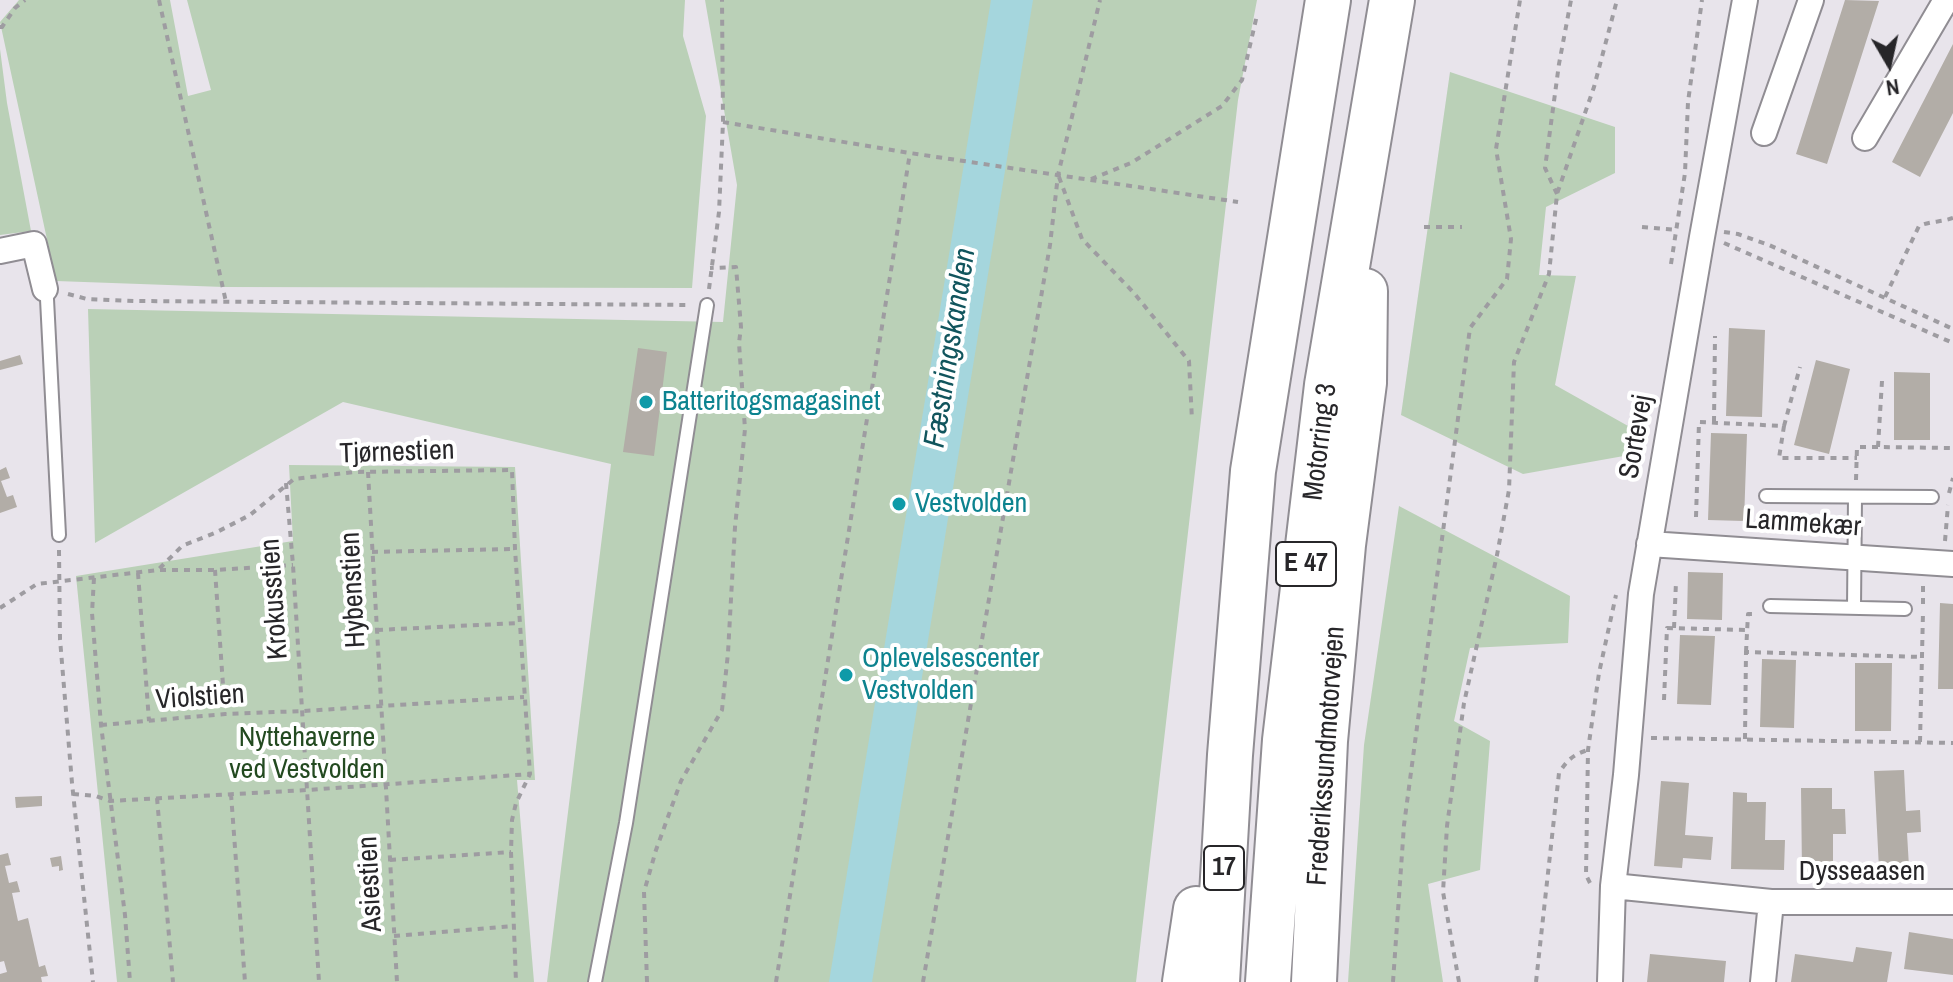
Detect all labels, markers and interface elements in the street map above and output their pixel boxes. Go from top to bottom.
north arrow [1849,24,1929,104]
text: N [1884,72,1902,104]
water label: Fæstningskanalen [917,246,985,450]
street label: Motorring 3 [1297,382,1345,502]
place label: Batteritogsmagasinet [662,385,880,419]
marker: Batteritogsmagasinet [637,393,655,411]
street label: Sortevej [1613,393,1661,481]
street label: Tjørnestien [339,434,455,472]
place label: Vestvolden [915,487,1027,521]
marker: Vestvolden [890,495,908,513]
street label: Lammekær [1744,503,1862,545]
street label: Hybenstien [334,531,374,649]
street label: Krokusstien [254,537,296,661]
road number: E 47 [1276,542,1336,586]
street label: Frederikssundmotorvejen [1301,625,1353,887]
place label: Oplevelsescenter Vestvolden [862,642,1039,708]
marker: Oplevelsescenter Vestvolden [837,666,855,684]
street label: Violstien [154,678,246,718]
park label: Nyttehaverne ved Vestvolden [229,721,385,787]
street label: Asiestien [352,835,390,933]
road number: 17 [1204,846,1244,890]
street label: Dysseaasen [1799,855,1925,889]

